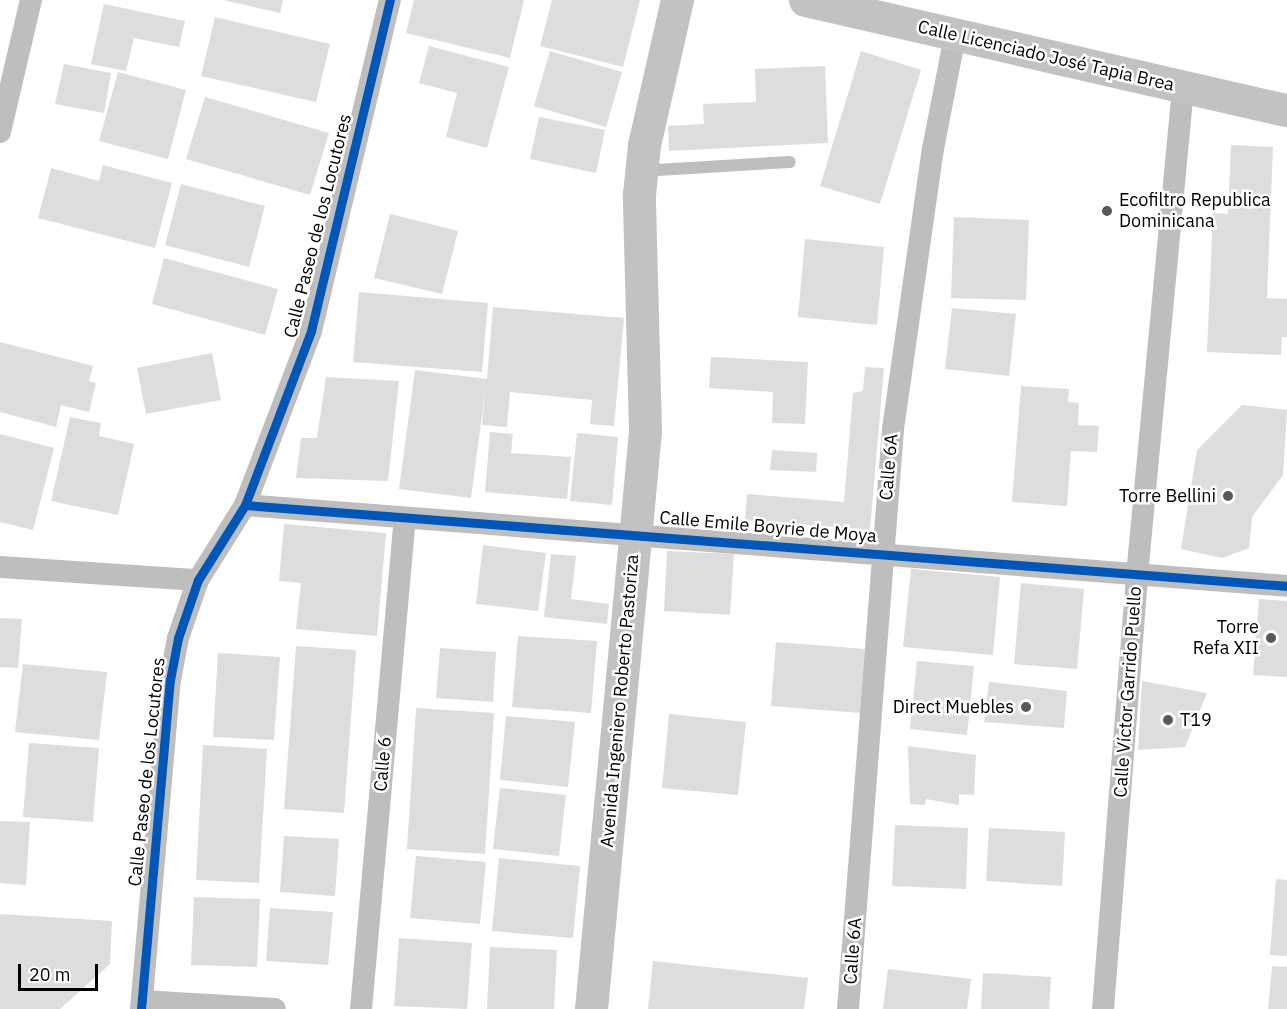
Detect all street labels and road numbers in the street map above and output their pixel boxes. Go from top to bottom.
street label: Calle Licenciado José Tapia Brea [916,16,1176,96]
street label: Calle Paseo de los Locutores [280,112,356,340]
street label: Calle 6A [875,433,903,501]
street label: Calle Emile Boyrie de Moya [659,507,877,547]
street label: Avenida Ingeniero Roberto Pastoriza [596,554,644,848]
street label: Calle Víctor Garrido Puello [1110,586,1146,798]
street label: Calle Paseo de los Locutores [124,656,170,888]
street label: Calle 6 [370,735,396,793]
street label: Calle 6A [840,917,866,985]

